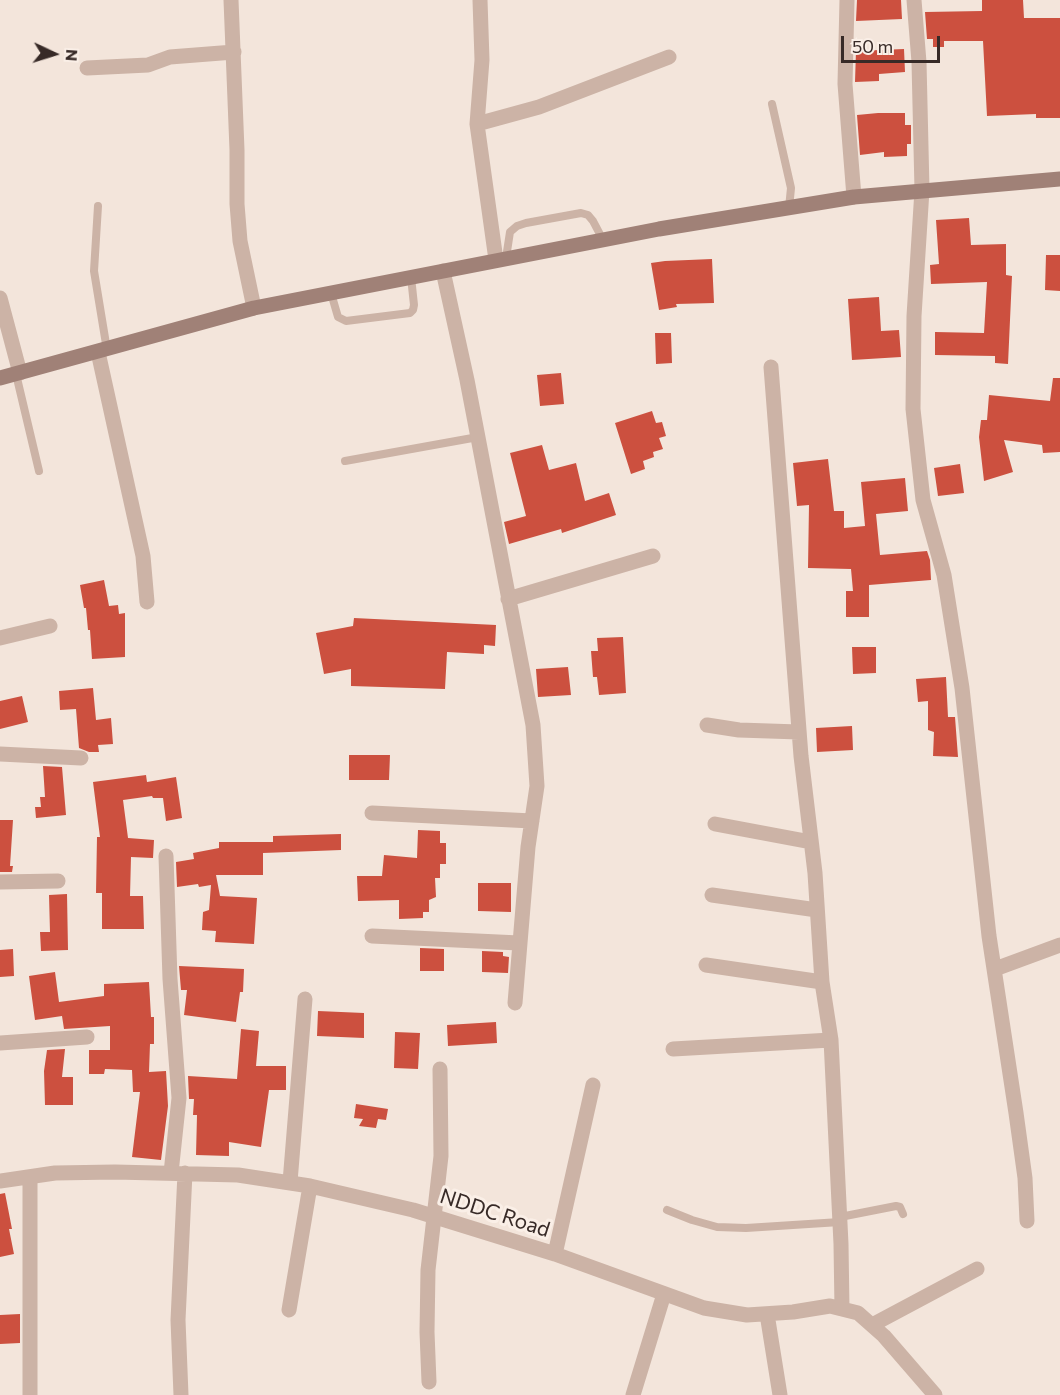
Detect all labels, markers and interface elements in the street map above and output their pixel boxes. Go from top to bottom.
north arrow [24,24,84,84]
scale bar [844,24,943,62]
text: 50 m [852,35,893,57]
text: N [63,49,82,62]
street label: NDDC Road [437,1183,553,1243]

